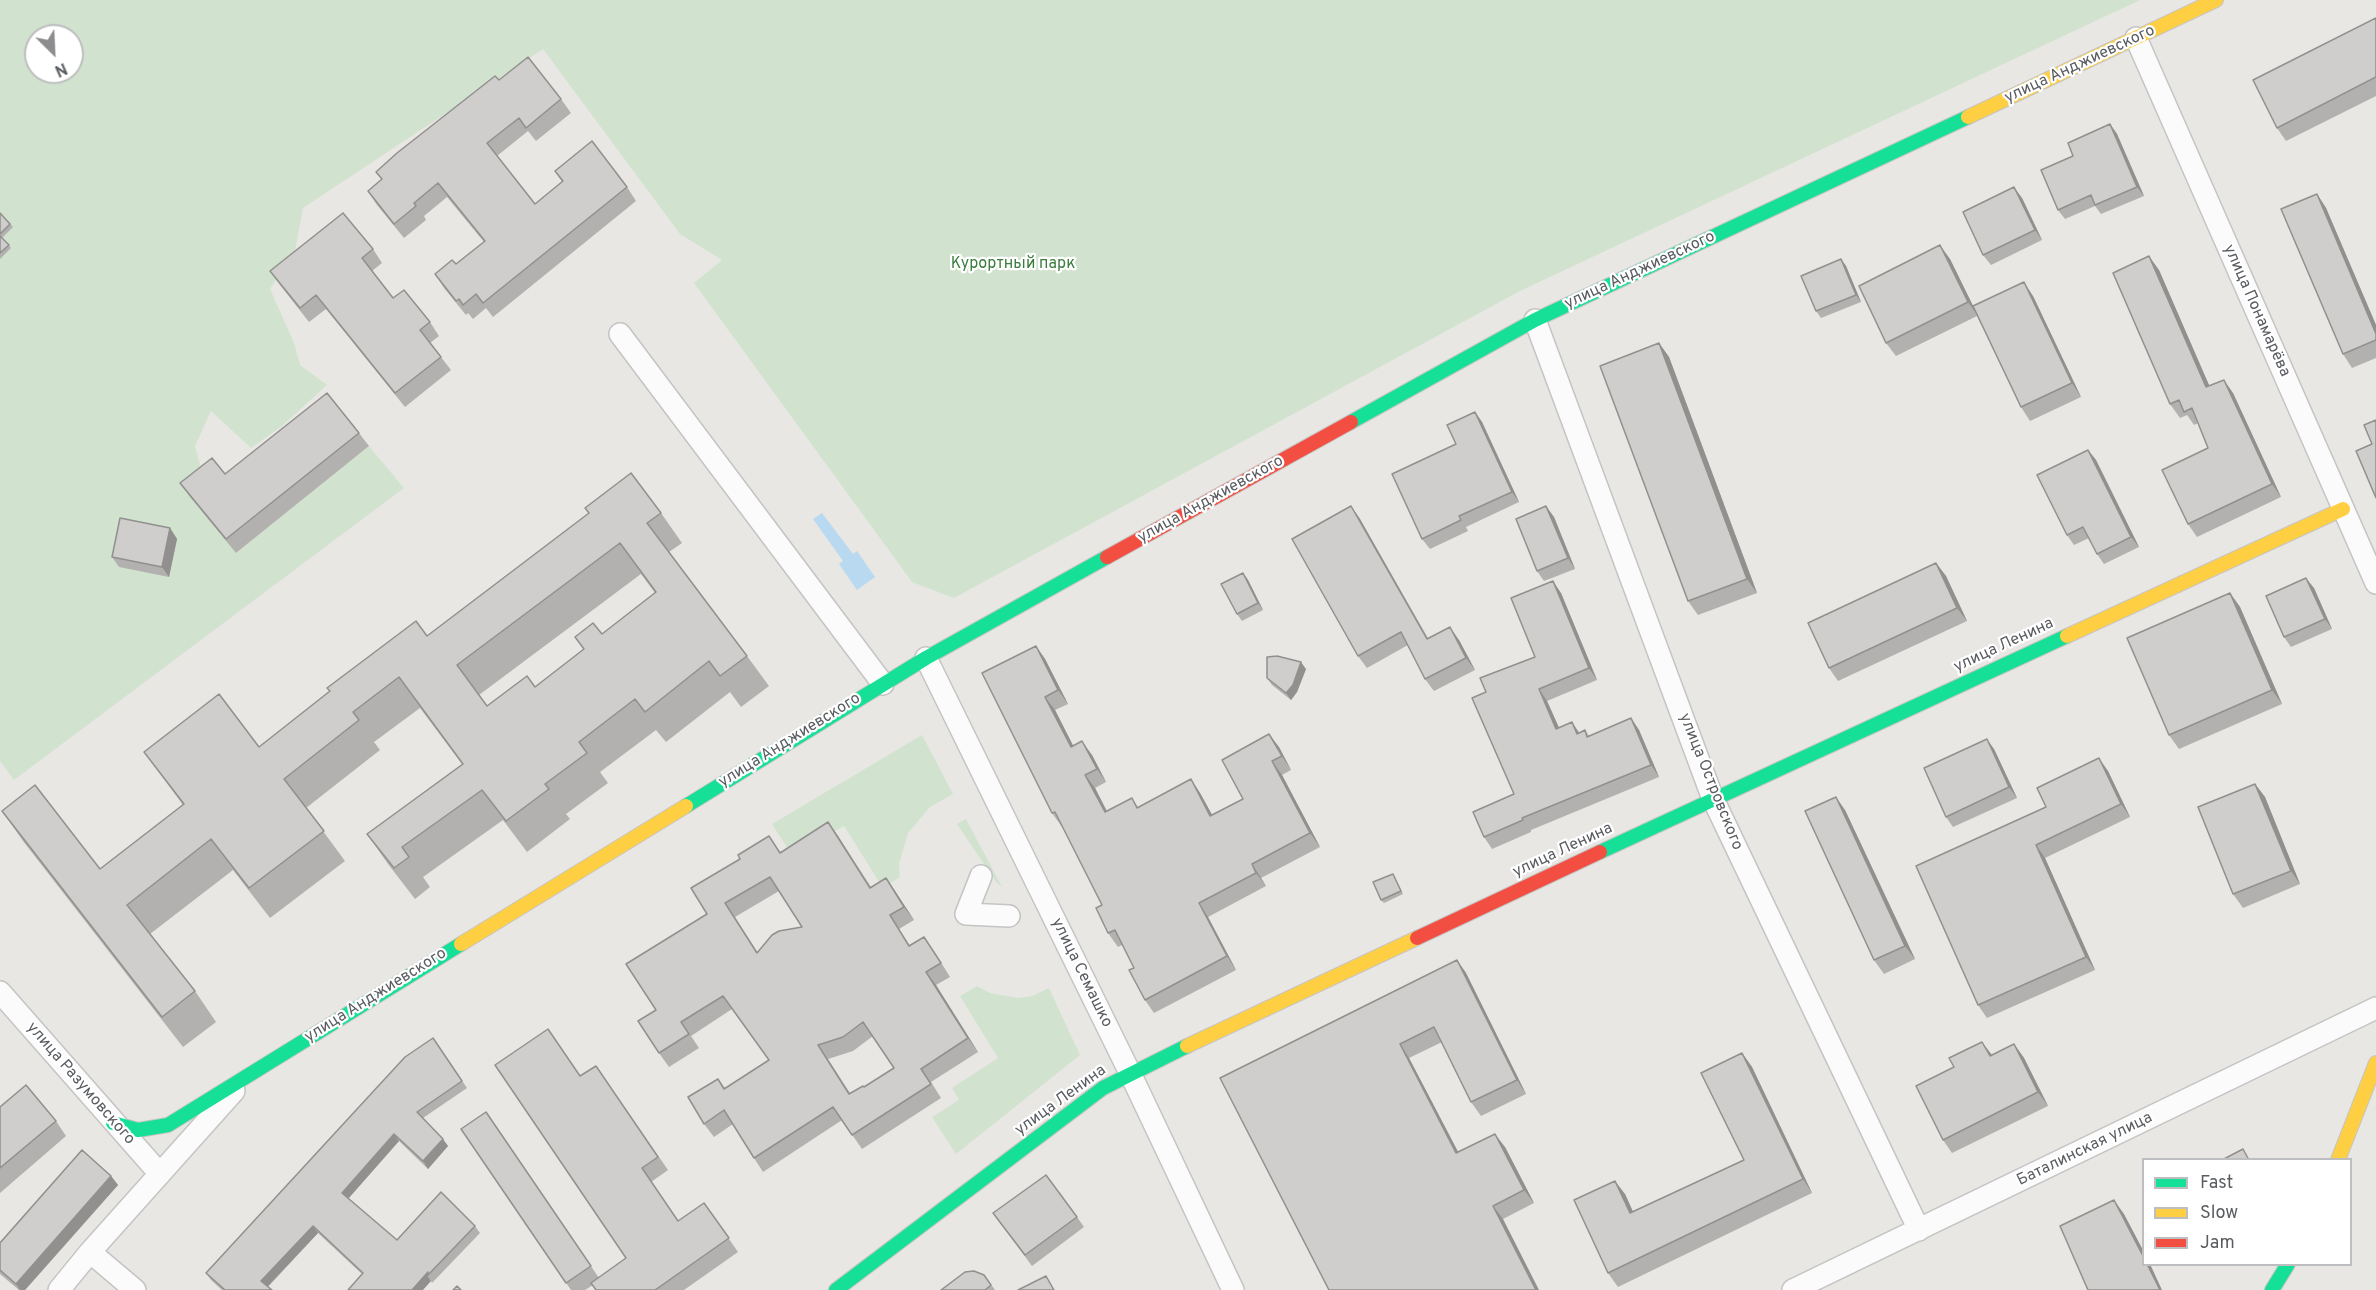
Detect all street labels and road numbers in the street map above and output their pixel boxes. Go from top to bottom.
street label: улица Анджиевского [2002,22,2158,108]
street label: улица Анджиевского [1562,228,1718,314]
street label: улица Понамарёва [2218,242,2294,380]
street label: улица Анджиевского [1135,452,1287,548]
street label: улица Ленина [1951,614,2057,678]
street label: улица Анджиевского [715,689,865,793]
street label: улица Островского [1674,711,1746,853]
street label: улица Ленина [1510,819,1616,883]
street label: улица Семашко [1046,915,1116,1031]
street label: улица Анджиевского [301,944,451,1048]
street label: улица Разумовского [22,1019,138,1149]
street label: улица Ленина [1012,1062,1110,1140]
street label: Баталинская улица [2014,1109,2156,1191]

